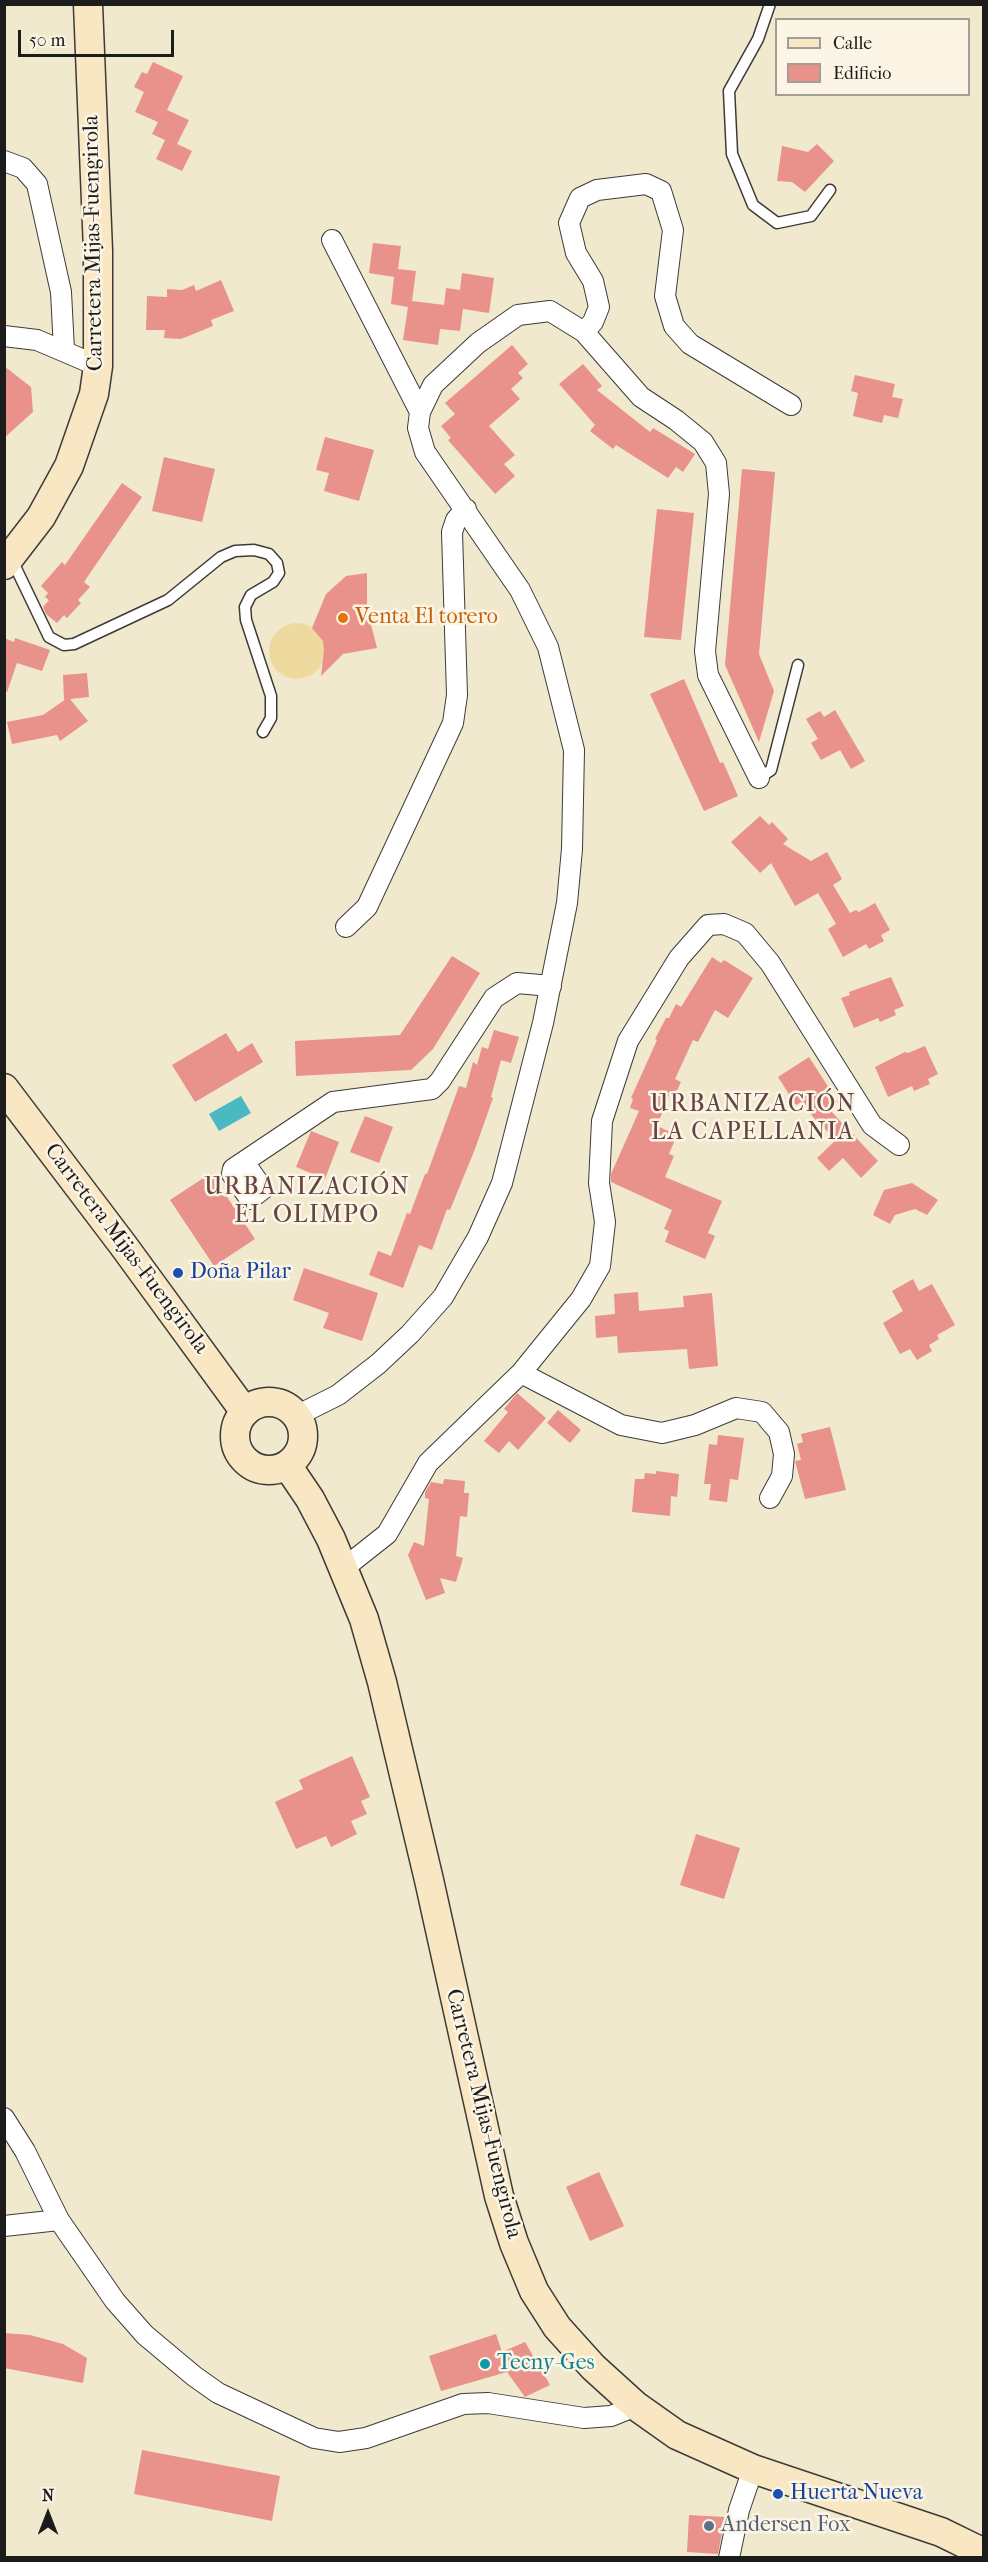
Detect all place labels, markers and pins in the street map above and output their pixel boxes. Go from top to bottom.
place label: Venta El torero [355,605,498,631]
marker: Venta El torero [336,611,350,625]
place label: Doña Pilar [190,1260,291,1286]
marker: Doña Pilar [171,1266,185,1280]
place label: Tecny-Ges [497,2351,595,2377]
marker: Tecny-Ges [478,2357,492,2371]
place label: Huerta Nueva [790,2481,923,2507]
marker: Huerta Nueva [771,2487,785,2501]
place label: Andersen Fox [721,2513,851,2539]
marker: Andersen Fox [702,2519,716,2533]

